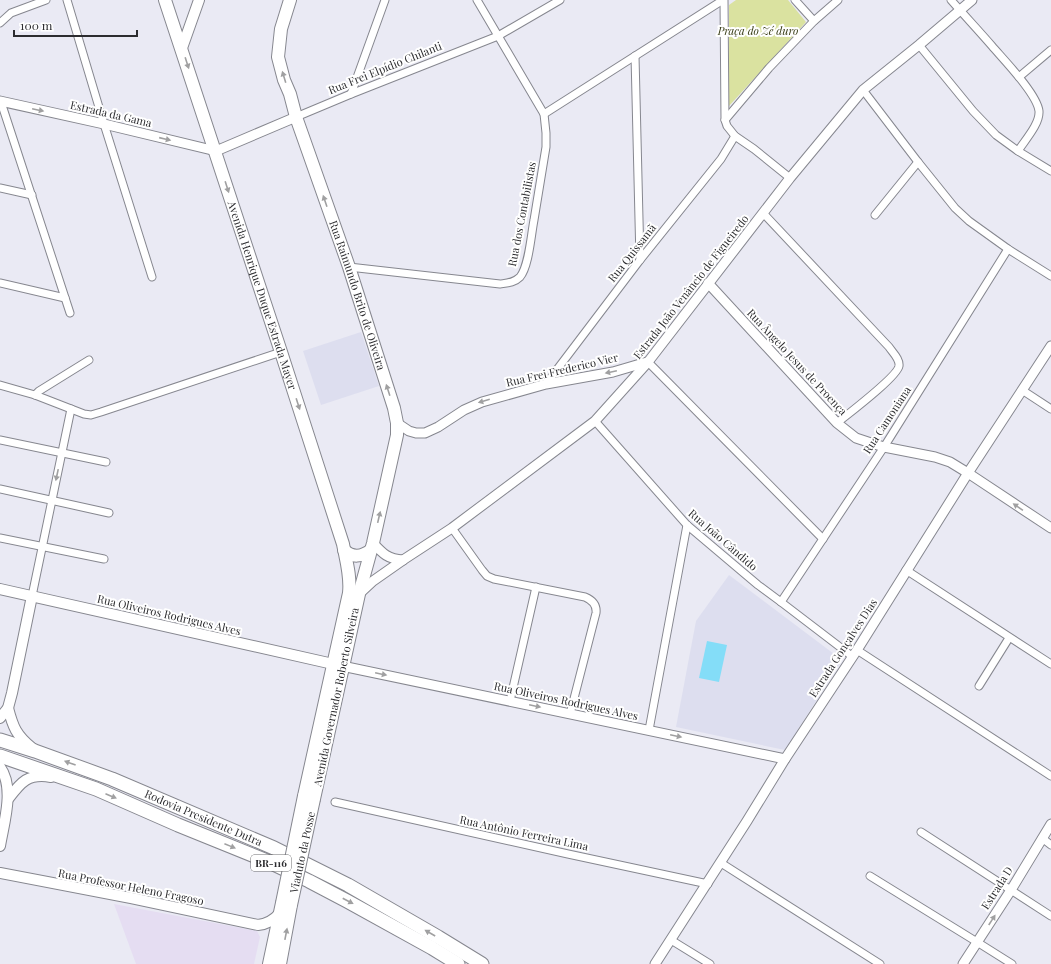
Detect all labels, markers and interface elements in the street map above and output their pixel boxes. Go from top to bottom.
scale bar [14,12,137,38]
text: 100 m [20,17,53,33]
park label: Praça do Zé duro [717,23,798,38]
street label: Rua Frei Elpídio Chilanti [326,38,444,97]
one-way arrow [184,58,190,70]
one-way arrow [281,71,287,83]
street label: Estrada da Gama [69,97,154,130]
one-way arrow [32,107,44,113]
one-way arrow [159,136,171,142]
street label: Rua dos Contabilistas [504,160,539,267]
one-way arrow [225,181,231,193]
one-way arrow [322,194,328,206]
street label: Avenida Henrique Duque Estrada Mayer [224,198,301,392]
street label: Estrada João Venâncio de Figueiredo [630,211,752,362]
street label: Rua Raimundo Brito de Oliveira [326,218,390,373]
street label: Rua Quissamã [604,220,659,285]
street label: Rua Ângelo Jesus de Proença [744,305,851,418]
street label: Rua Frei Frederico Vier [504,349,620,390]
one-way arrow [605,369,617,375]
street label: Rua Camoniana [859,383,914,456]
one-way arrow [385,384,391,396]
one-way arrow [295,398,301,410]
one-way arrow [478,398,490,404]
one-way arrow [54,469,60,481]
one-way arrow [1013,503,1023,511]
street label: Rua João Cândido [686,505,761,574]
one-way arrow [376,511,382,523]
street label: Rua Oliveiros Rodrigues Alves [96,591,242,638]
street label: Estrada Gonçalves Dias [805,595,880,700]
street label: Avenida Governador Roberto Silveira [309,606,362,789]
one-way arrow [374,671,387,677]
street label: Rua Oliveiros Rodrigues Alves [493,678,640,723]
one-way arrow [529,704,541,710]
one-way arrow [670,733,682,739]
one-way arrow [64,760,76,766]
street label: Rodovia Presidente Dutra [142,786,265,849]
one-way arrow [105,793,117,799]
street label: Viaduto da Posse [286,809,318,895]
street label: Rua Antônio Ferreira Lima [458,812,590,854]
one-way arrow [225,844,237,850]
road number: BR-116 [251,855,291,871]
street label: Estrada D [977,863,1016,912]
street label: Rua Professor Heleno Fragoso [57,865,205,908]
one-way arrow [342,898,354,905]
one-way arrow [988,914,995,926]
one-way arrow [283,928,289,940]
one-way arrow [424,929,436,936]

